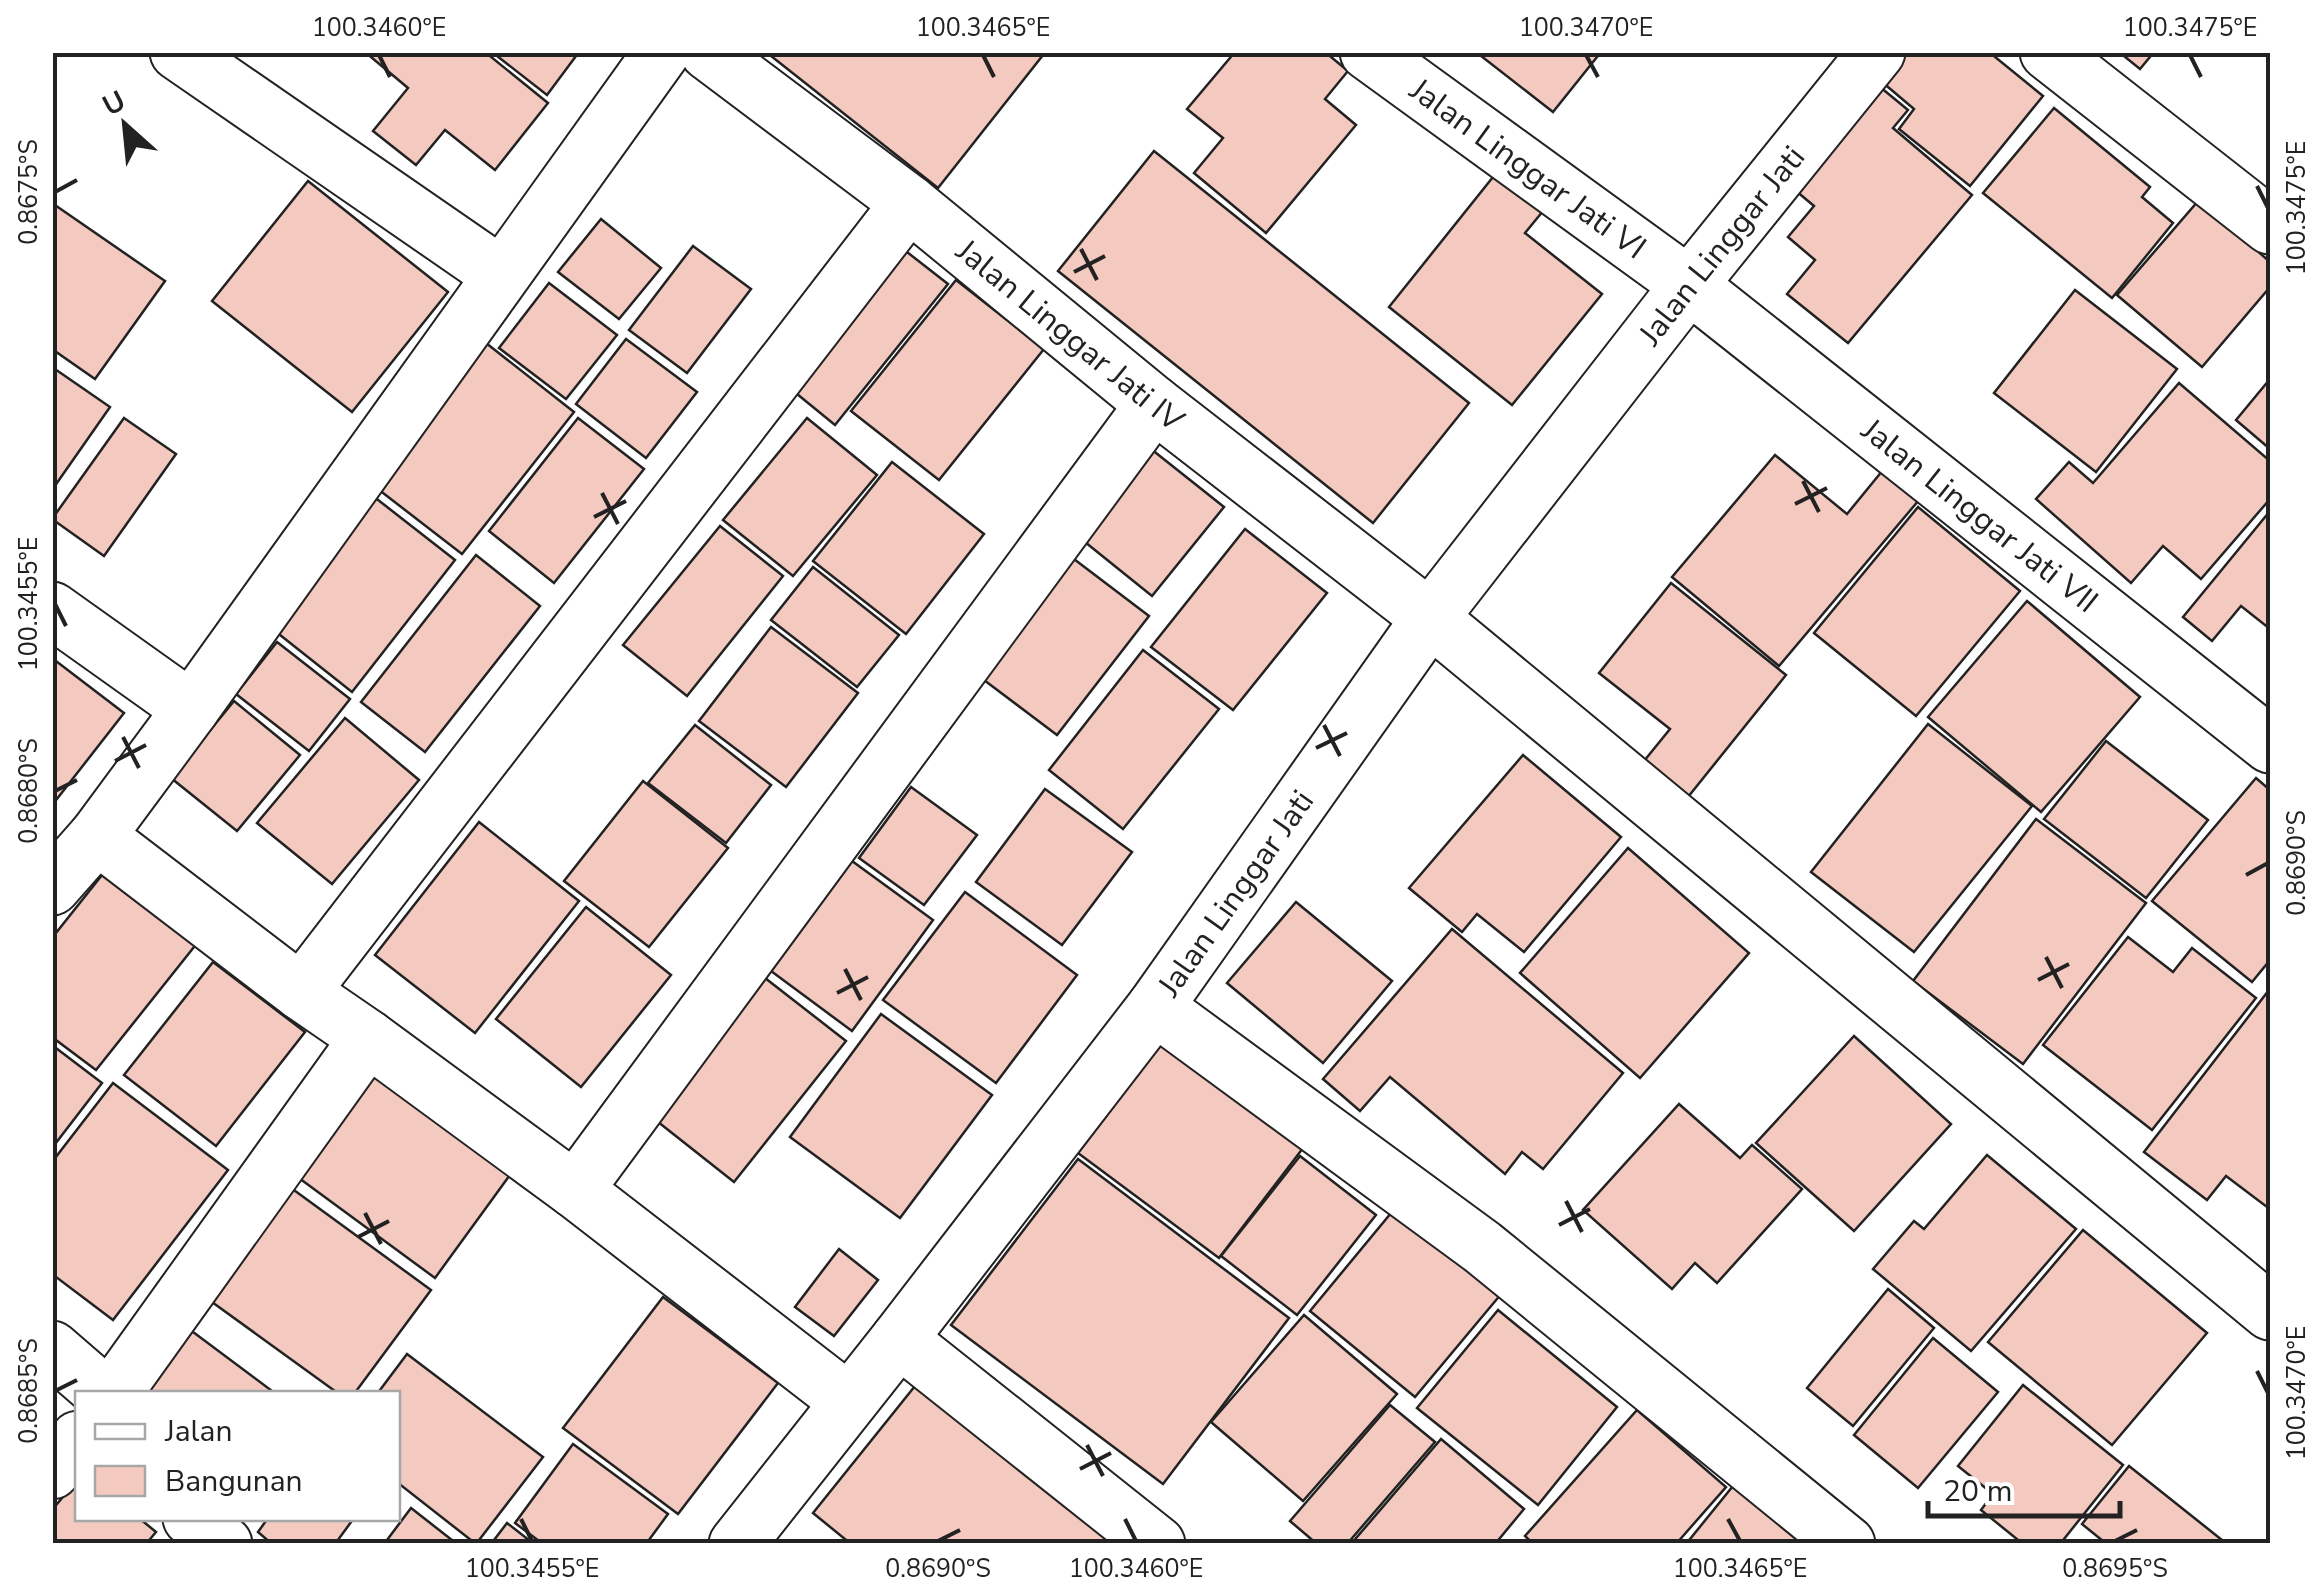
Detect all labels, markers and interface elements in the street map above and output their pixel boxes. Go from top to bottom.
text: 100.3460°E [312,11,446,45]
text: 100.3465°E [916,11,1050,45]
text: 100.3470°E [1519,11,1653,45]
text: 100.3475°E [2123,11,2257,45]
street label: Jalan Linggar Jati VI [1400,68,1655,269]
north arrow [75,75,175,175]
text: U [96,82,132,125]
street label: Jalan Linggar Jati [1629,137,1815,355]
text: 0.8675°S [12,139,46,245]
text: 100.3475°E [2280,141,2314,275]
street label: Jalan Linggar Jati IV [947,229,1193,442]
street label: Jalan Linggar Jati VII [1852,408,2107,623]
text: 100.3455°E [12,537,46,671]
text: 0.8680°S [12,738,46,844]
street label: Jalan Linggar Jati [1148,782,1324,1006]
text: 0.8690°S [2280,810,2314,916]
text: 100.3470°E [2280,1326,2314,1460]
text: 0.8685°S [12,1338,46,1444]
legend [75,1391,400,1521]
text: Jalan [164,1411,232,1452]
scale bar [1928,1456,2120,1518]
text: Bangunan [165,1461,303,1502]
text: 20 m [1943,1471,2012,1512]
text: 100.3455°E [465,1552,599,1586]
text: 0.8690°S [885,1552,991,1586]
text: 100.3460°E [1069,1552,1203,1586]
text: 100.3465°E [1673,1552,1807,1586]
text: 0.8695°S [2062,1552,2168,1586]

